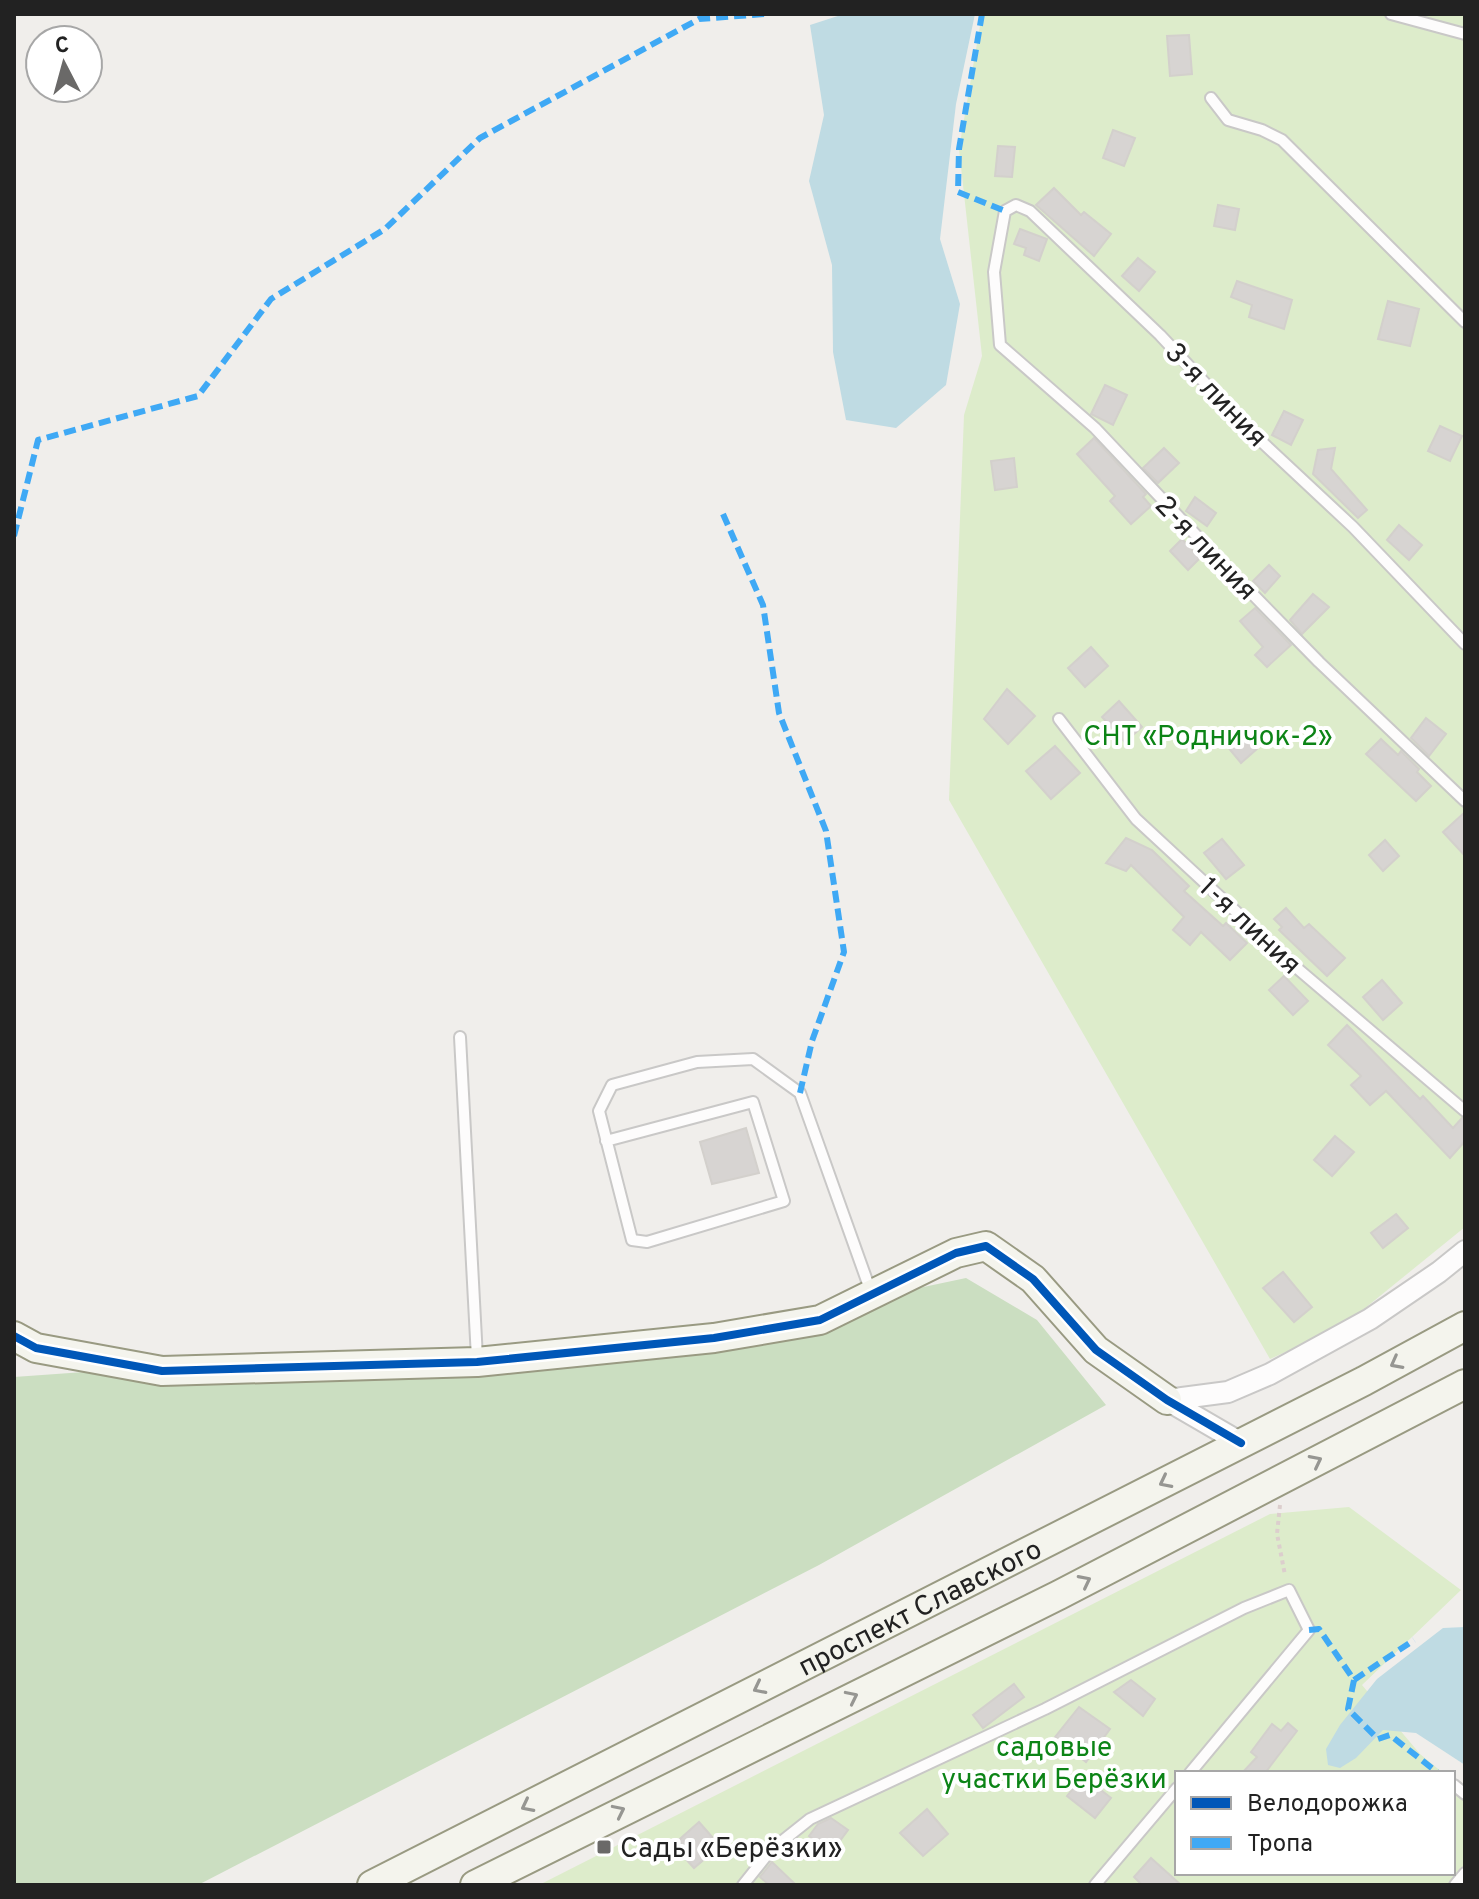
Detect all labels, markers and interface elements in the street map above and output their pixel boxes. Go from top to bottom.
north arrow [24,24,104,104]
text: С [54,32,71,61]
street label: 3-я линия [1156,336,1274,456]
street label: 2-я линия [1146,489,1264,609]
park label: СНТ «Родничок-2» [1083,720,1333,756]
street label: 1-я линия [1190,871,1308,984]
one-way arrow [1391,1353,1405,1369]
one-way arrow [1308,1456,1322,1471]
one-way arrow [1159,1472,1174,1487]
street label: проспект Славского [793,1533,1049,1686]
one-way arrow [1077,1576,1092,1591]
one-way arrow [752,1679,767,1694]
one-way arrow [844,1691,859,1706]
park label: садовые участки Берёзки [941,1731,1167,1799]
legend [1175,1771,1455,1875]
text: Велодорожка [1247,1790,1408,1820]
one-way arrow [521,1797,535,1812]
one-way arrow [611,1806,626,1821]
text: Тропа [1247,1830,1313,1860]
place label: Сады «Берёзки» [620,1832,842,1868]
marker: Сады «Берёзки» [595,1838,613,1856]

